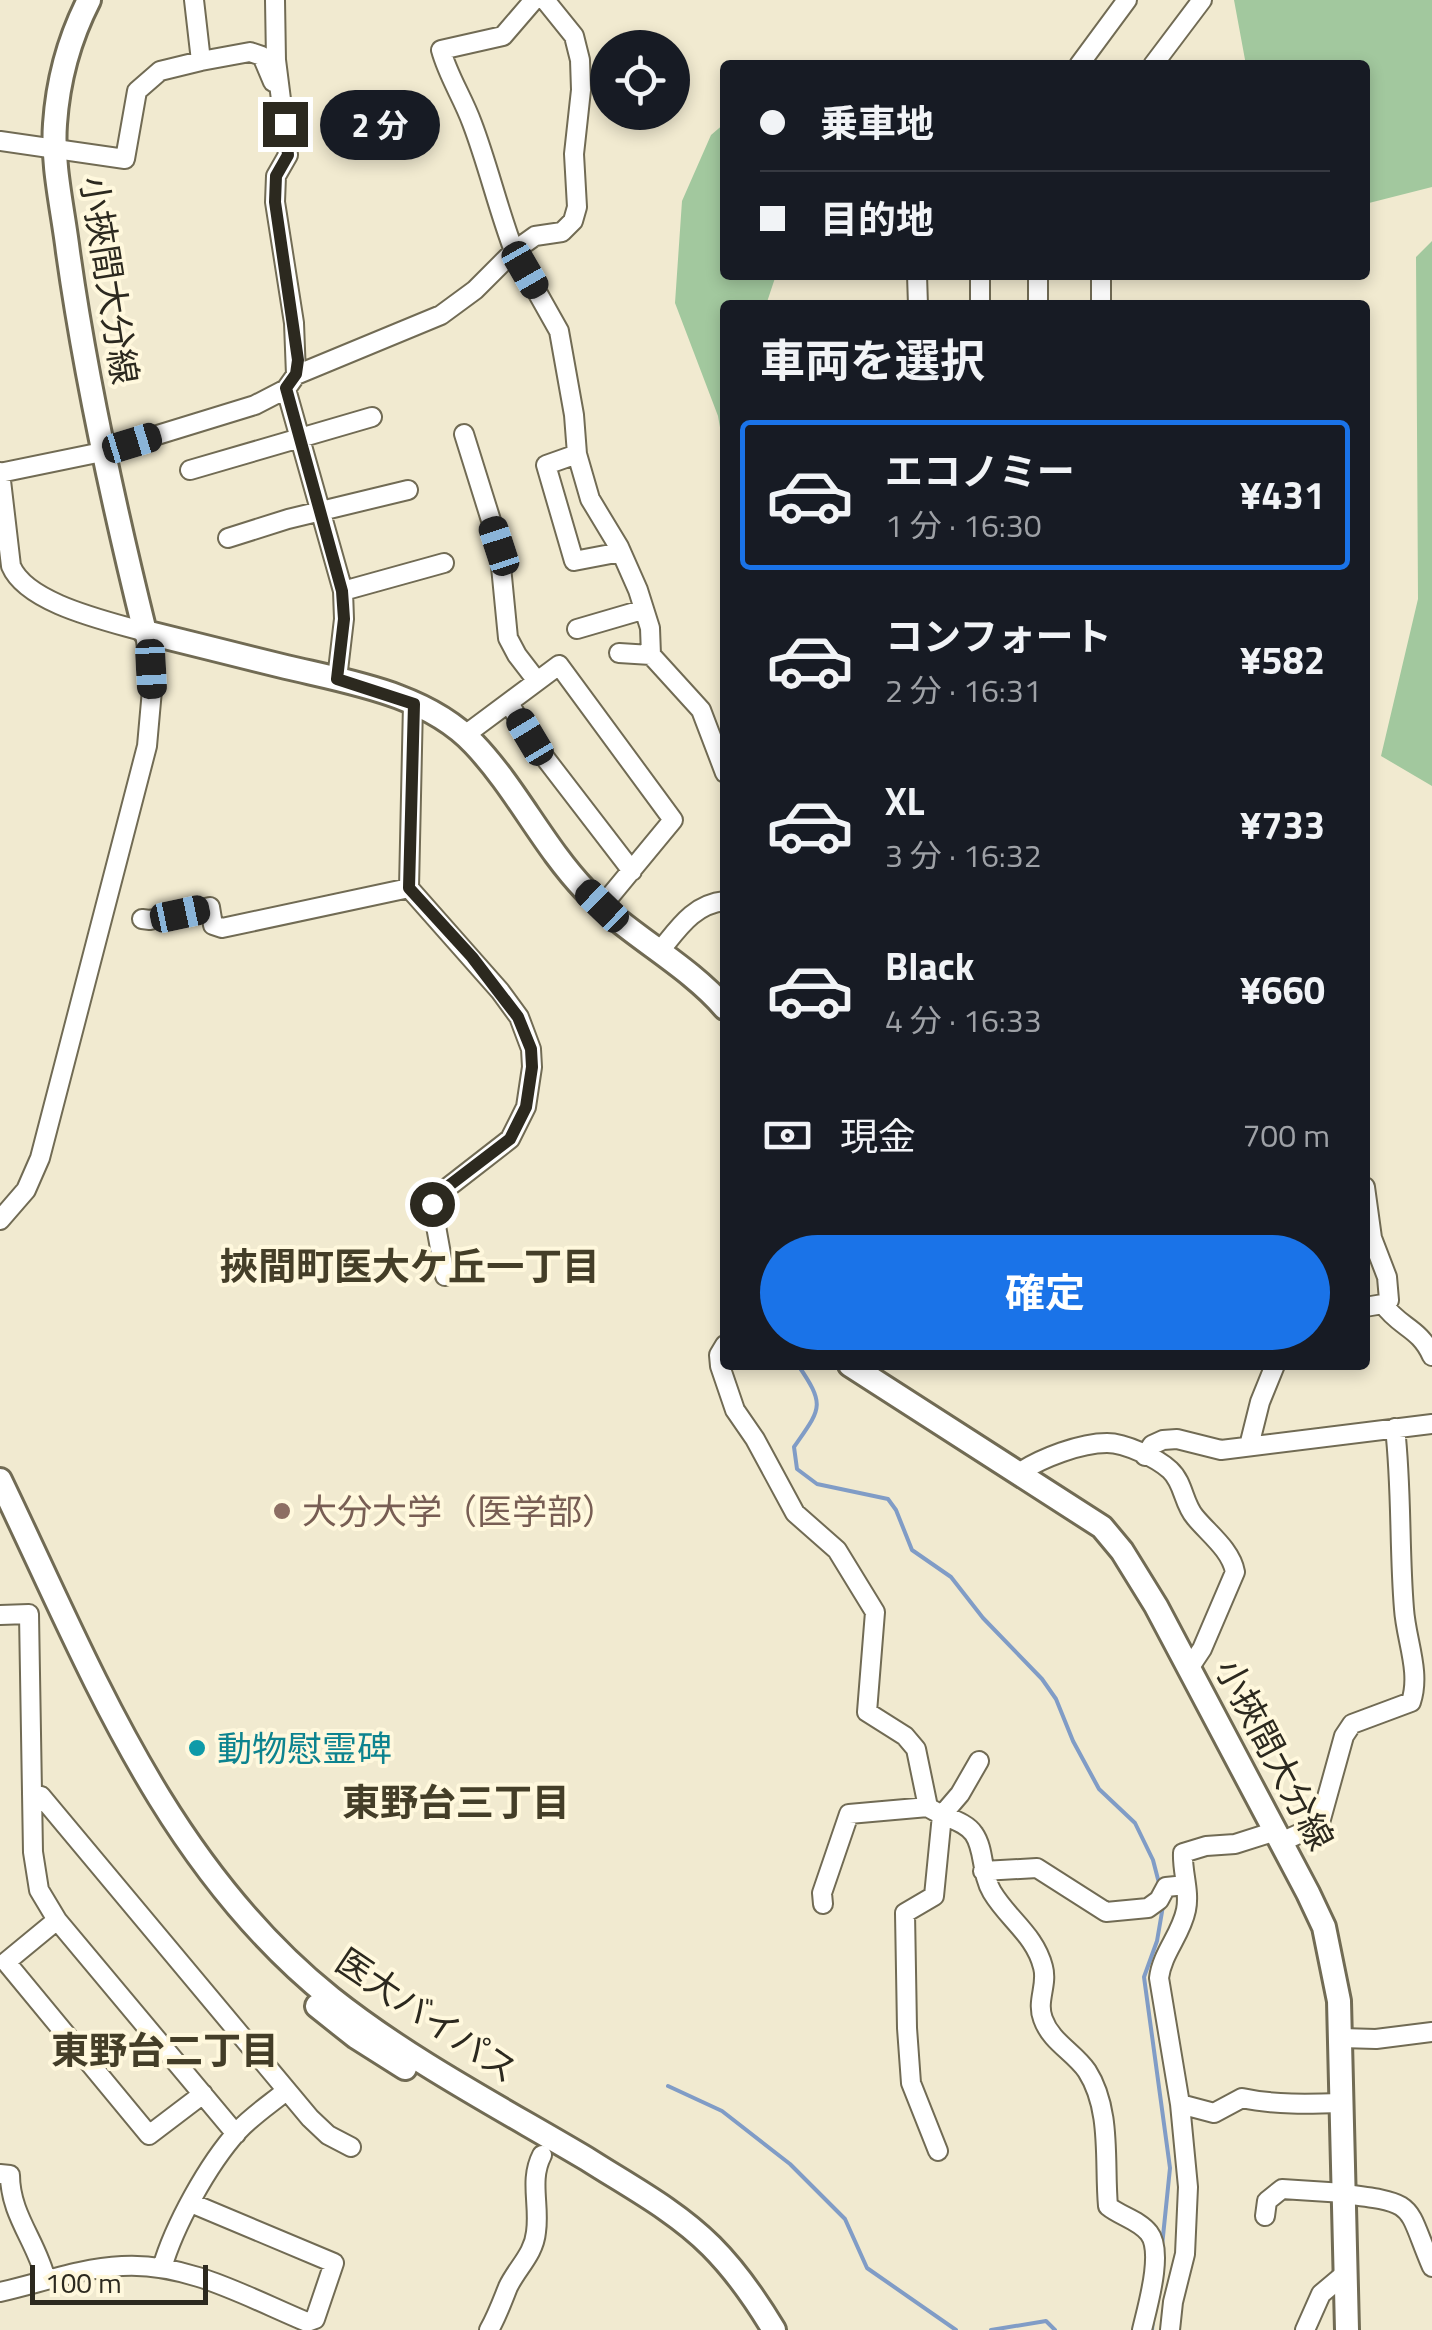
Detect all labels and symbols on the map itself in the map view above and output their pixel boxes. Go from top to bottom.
callout: 2 分 [320,89,440,159]
route end [263,102,308,147]
street label: 小挾間大分線 [67,172,153,388]
car [497,237,553,303]
car [99,420,165,466]
car [475,513,523,579]
car [134,638,168,700]
car [502,704,558,770]
car [570,874,634,938]
car [148,893,212,935]
route start [410,1182,455,1227]
district label: 挾間町医大ケ丘一丁目 [220,1237,600,1295]
place label: 大分大学（医学部） [302,1484,617,1538]
marker: 大分大学（医学部） [271,1500,293,1522]
street label: 小挾間大分線 [1202,1649,1348,1859]
place label: 動物慰霊碑 [217,1721,392,1775]
marker: 動物慰霊碑 [186,1737,208,1759]
district label: 東野台三丁目 [342,1773,570,1831]
street label: 医大バイパス [325,1934,529,2096]
district label: 東野台二丁目 [51,2021,279,2079]
scale bar [30,2260,208,2304]

